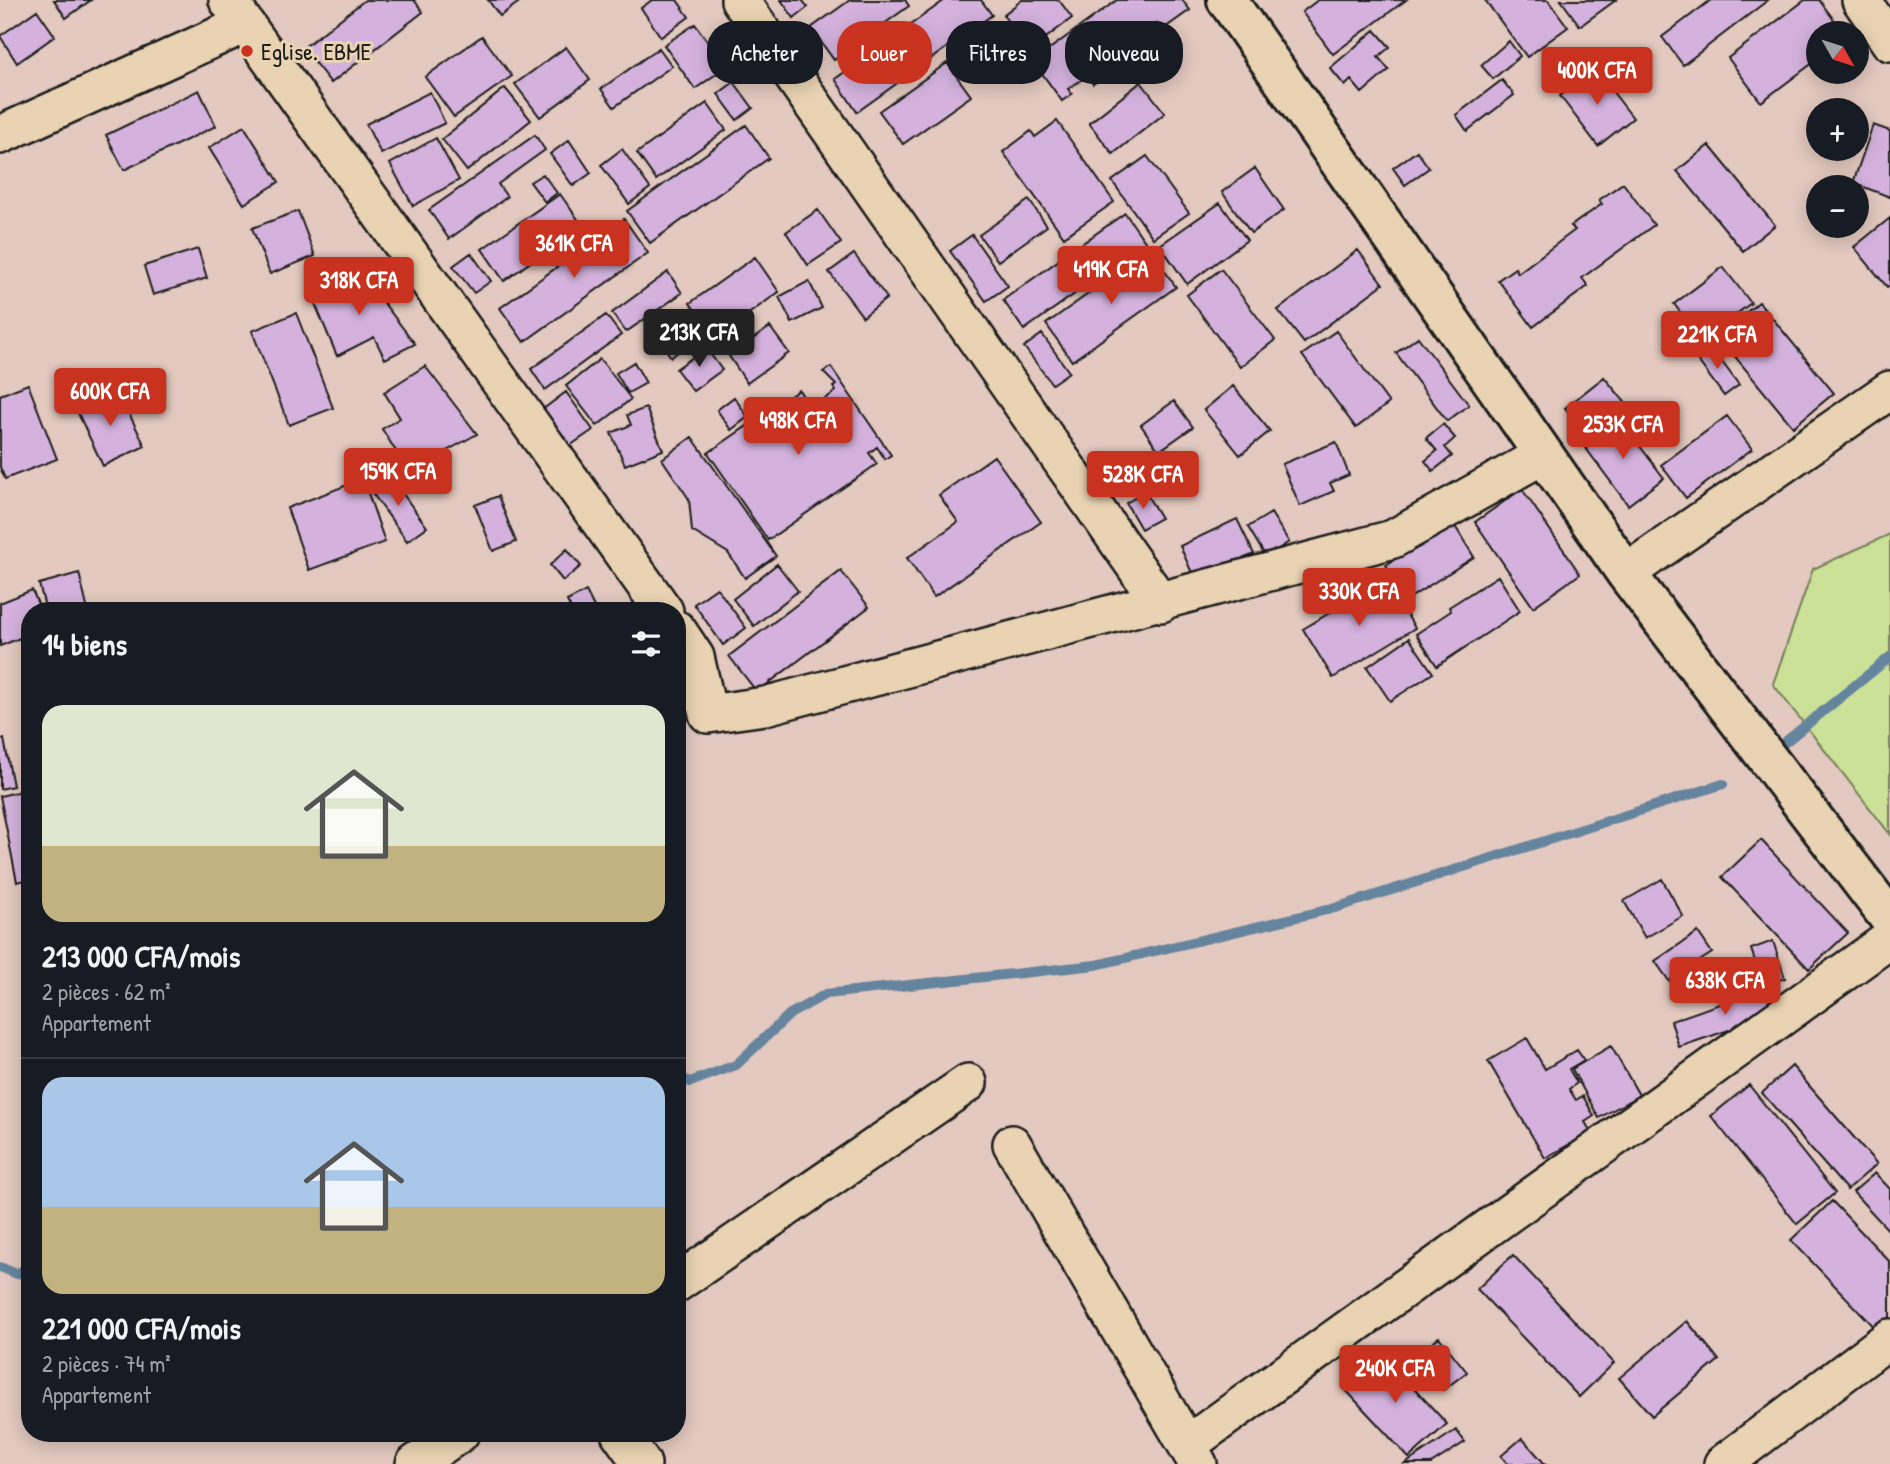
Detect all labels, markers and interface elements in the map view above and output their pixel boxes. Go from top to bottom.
chip: Acheter [707,21,823,84]
chip: Louer [837,21,932,84]
chip: Filtres [946,21,1051,84]
chip: Nouveau [1065,21,1183,84]
north arrow [1806,21,1869,84]
map controls [1806,21,1869,238]
place label: Eglise. EBME [261,35,372,67]
marker: Eglise. EBME [239,43,255,59]
pin: 400K CFA [1525,48,1669,107]
text: 400K CFA [1557,54,1637,85]
button: + [1806,98,1869,161]
button: − [1806,175,1869,238]
pin: 361K CFA [502,220,646,280]
text: 361K CFA [535,227,613,258]
pin: 419K CFA [1039,246,1183,306]
text: 419K CFA [1073,253,1149,284]
pin: 318K CFA [287,258,431,317]
text: 318K CFA [320,264,398,295]
pin: 213K CFA [627,310,771,369]
pin: 221K CFA [1645,312,1789,371]
text: 213K CFA [659,316,739,347]
text: 221K CFA [1677,318,1757,349]
pin: 600K CFA [38,368,182,428]
text: 600K CFA [70,375,150,406]
pin: 498K CFA [726,398,870,457]
pin: 253K CFA [1551,402,1695,461]
text: 498K CFA [760,404,836,435]
text: 253K CFA [1583,408,1663,439]
pin: 159K CFA [326,448,470,508]
pin: 528K CFA [1071,452,1215,511]
text: 159K CFA [360,455,436,486]
text: 528K CFA [1103,458,1183,489]
pin: 330K CFA [1287,568,1431,628]
text: 330K CFA [1319,575,1399,606]
text: 14 biens [42,624,127,664]
icon: filters [627,625,665,663]
icon: home [291,751,417,877]
text: 213 000 CFA/mois [42,936,240,976]
pin: 638K CFA [1653,958,1797,1017]
text: 638K CFA [1685,964,1765,995]
text: 2 pièces · 62 m² [42,976,170,1007]
text: Appartement [42,1007,151,1038]
icon: home [291,1123,417,1249]
text: 221 000 CFA/mois [42,1308,241,1348]
pin: 240K CFA [1323,1346,1467,1405]
text: 2 pièces · 74 m² [42,1348,171,1379]
text: 240K CFA [1355,1352,1435,1383]
text: Appartement [42,1379,151,1410]

